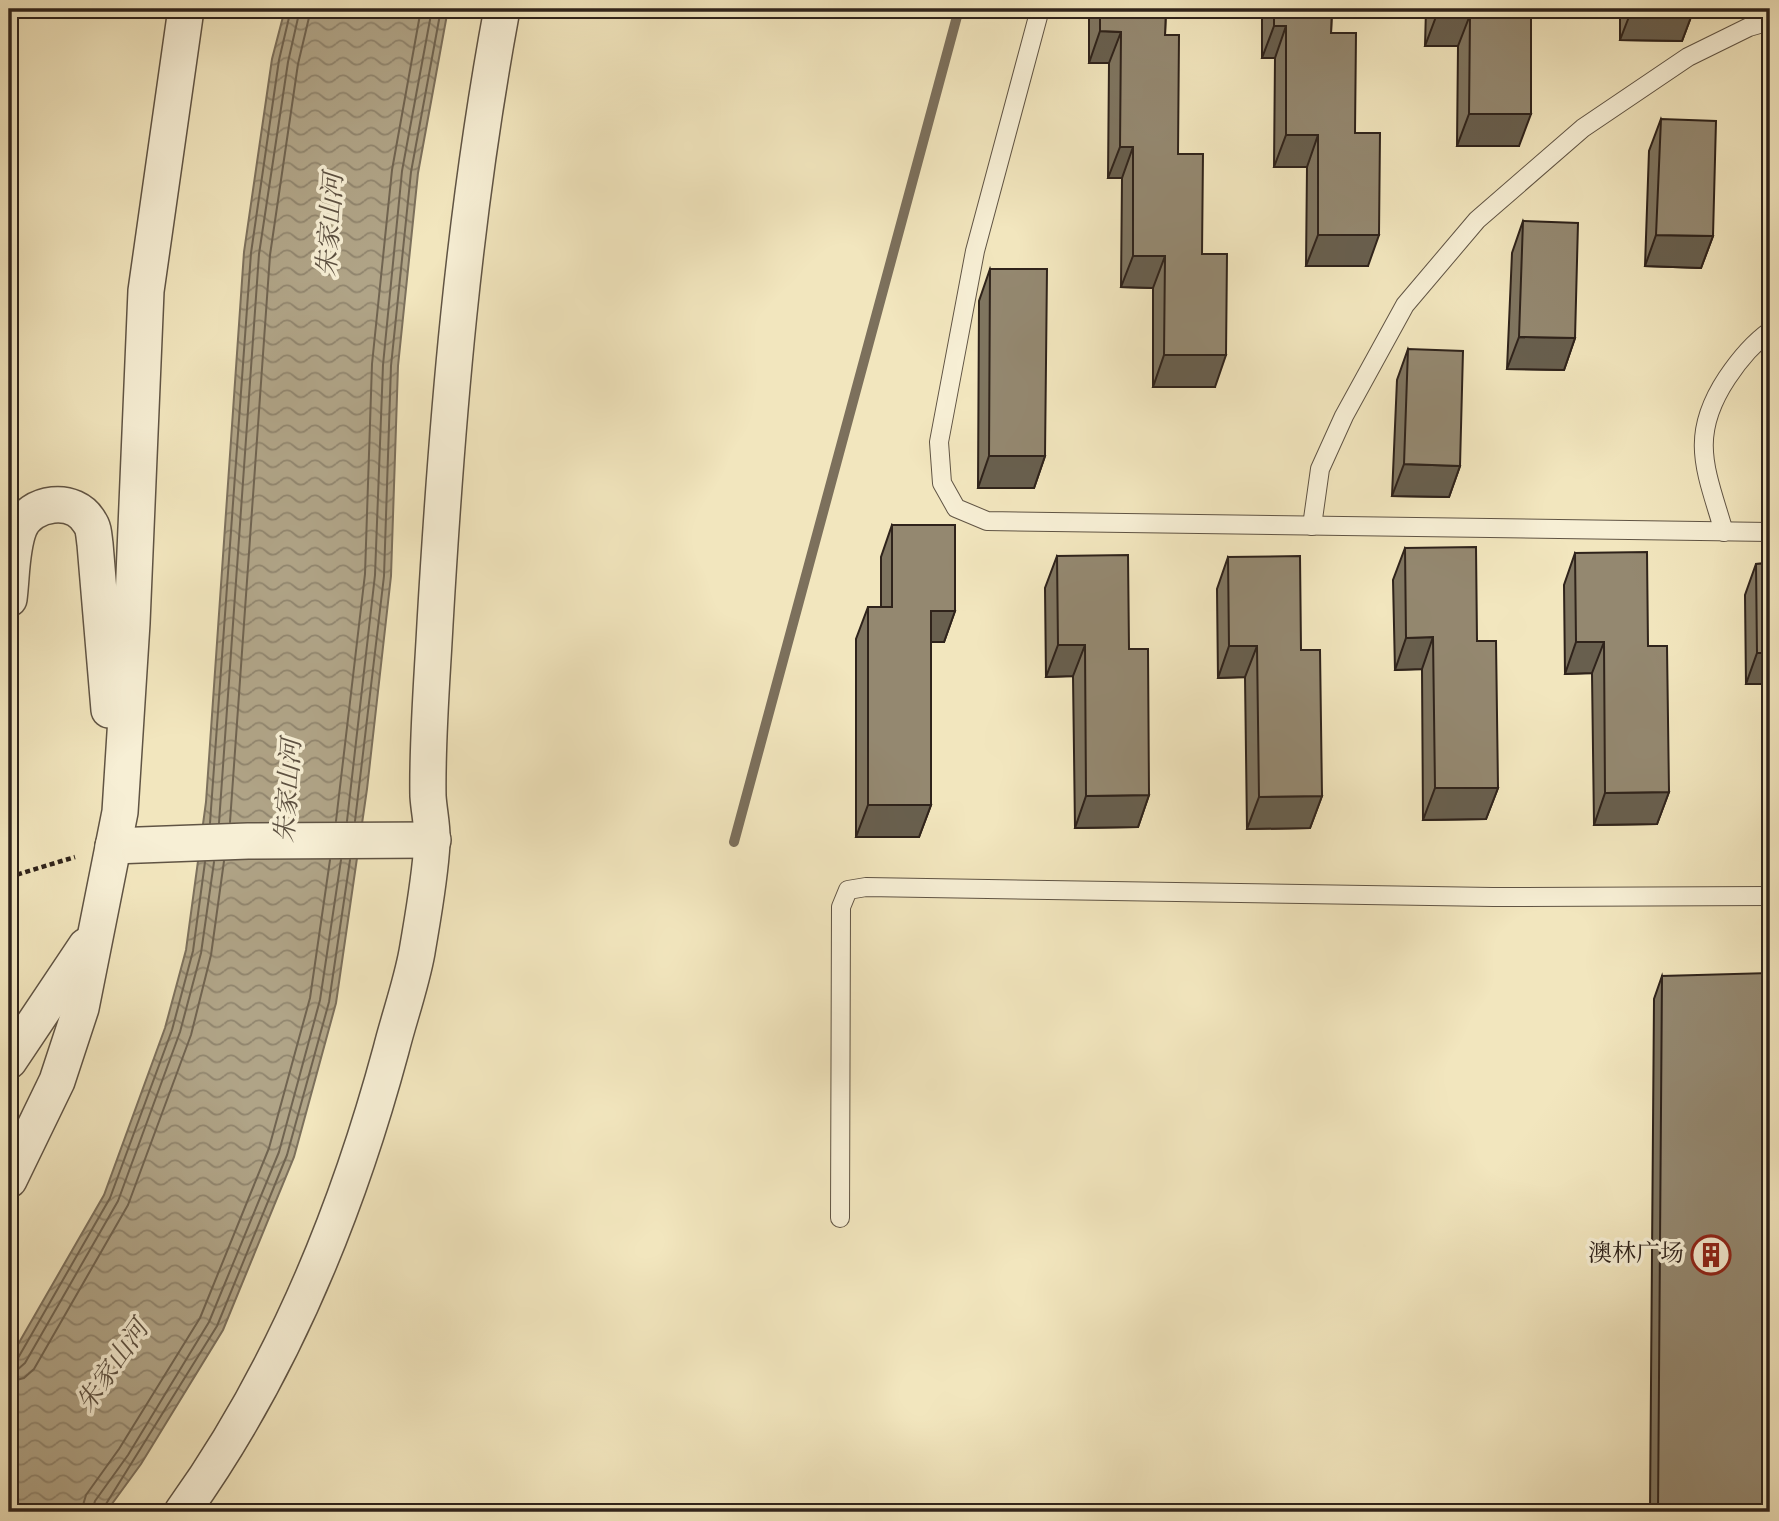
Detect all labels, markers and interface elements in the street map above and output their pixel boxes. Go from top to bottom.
water label: 朱家山河 [310,168,354,278]
water label: 朱家山河 [268,734,312,844]
building icon: 澳林广场 [1690,1234,1732,1276]
place label: 澳林广场 [1588,1238,1684,1272]
water label: 朱家山河 [69,1311,161,1420]

